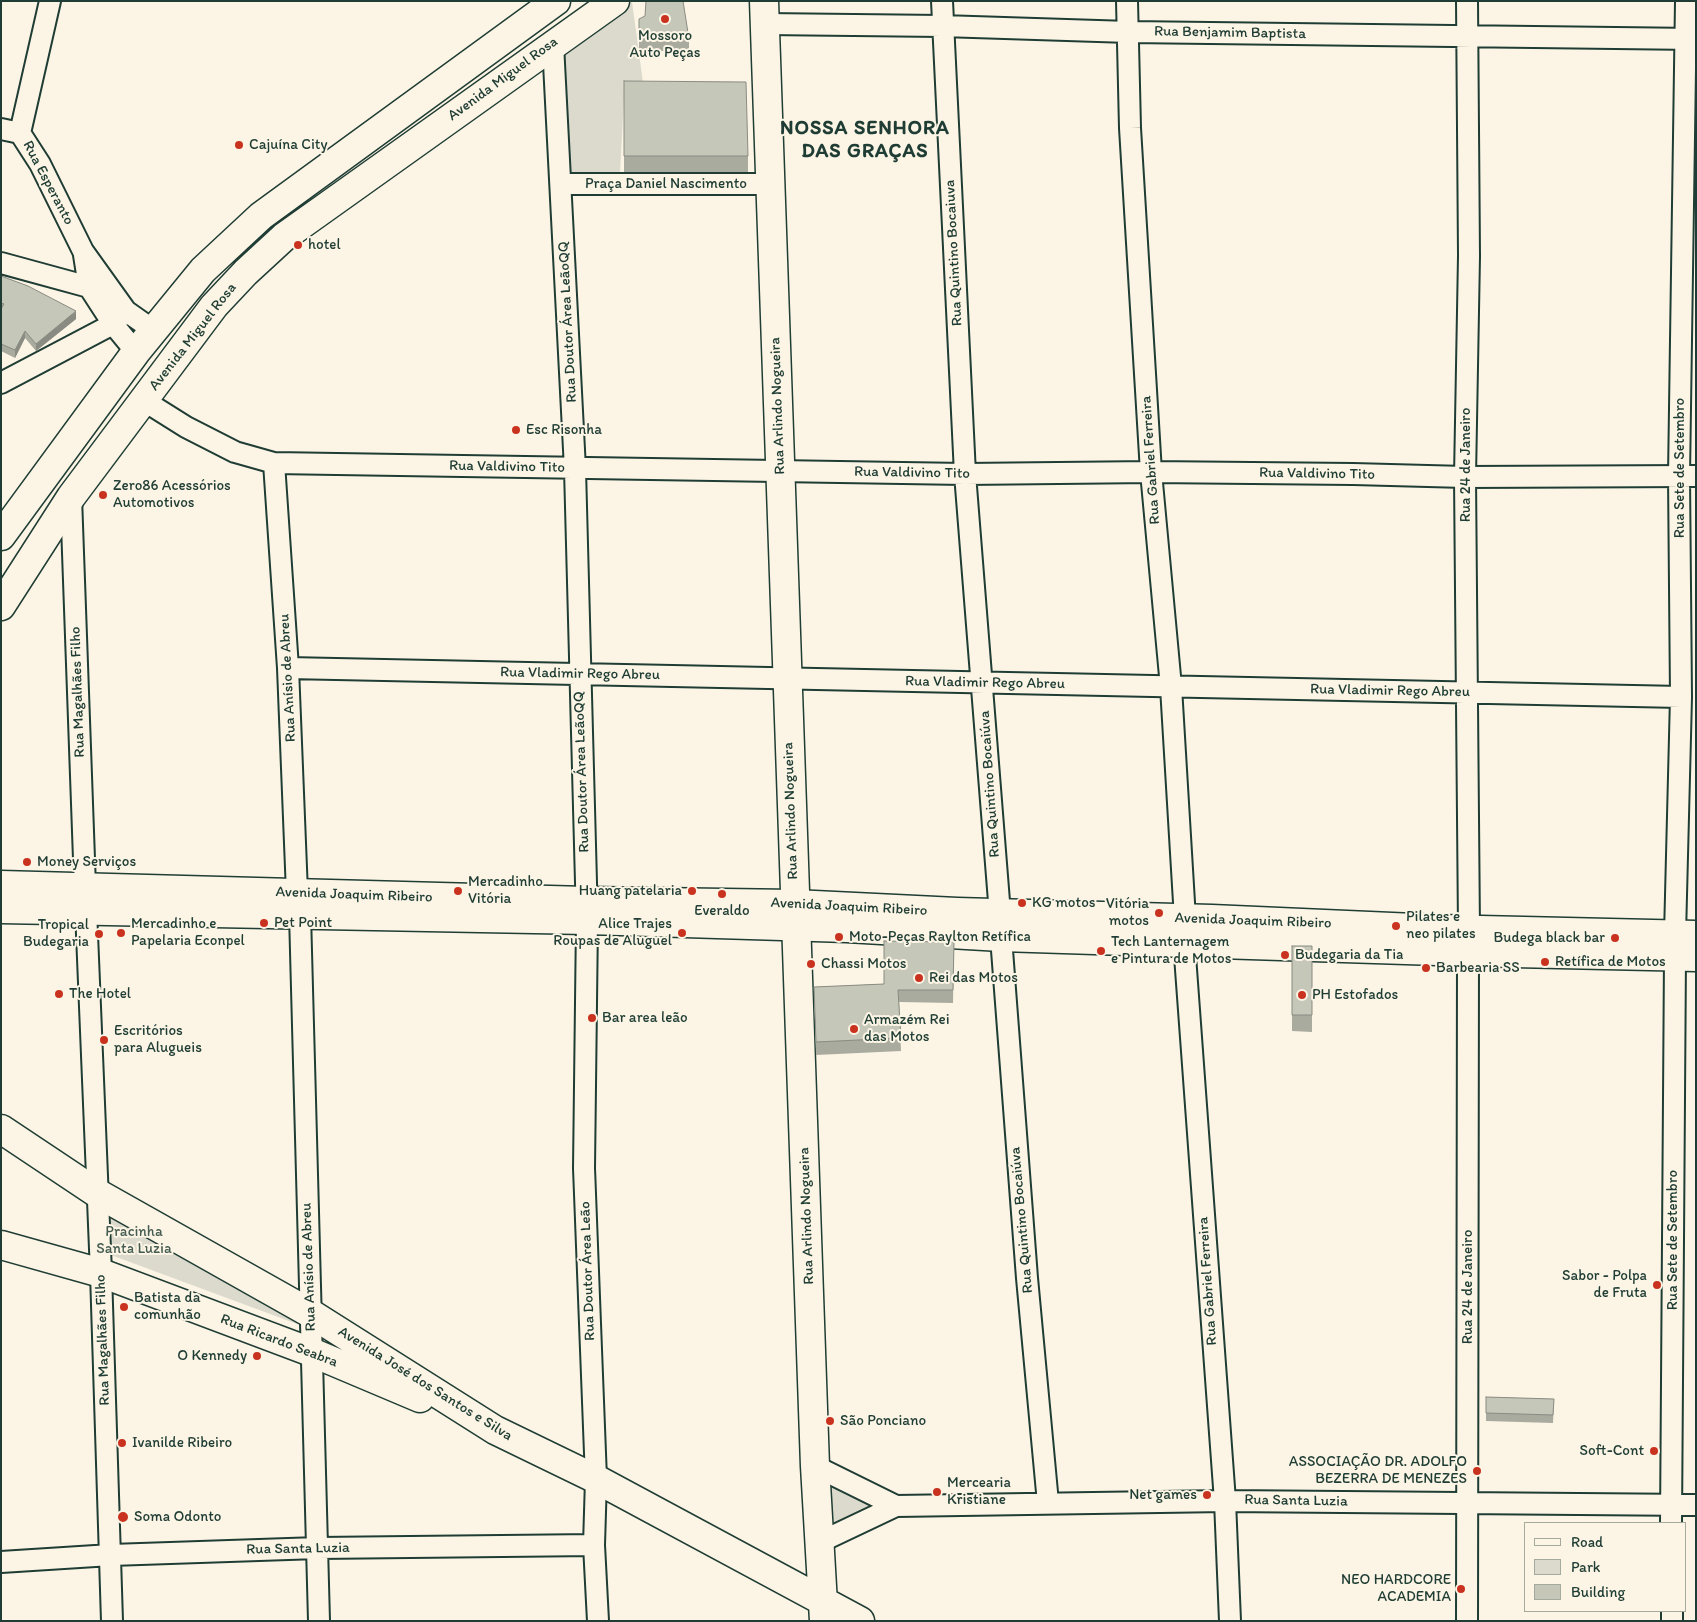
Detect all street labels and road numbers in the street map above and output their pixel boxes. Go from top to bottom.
street label: Rua Benjamim Baptista [1154,23,1306,43]
street label: Avenida Miguel Rosa [444,33,562,125]
street label: Rua Esperanto [18,138,78,228]
street label: Praça Daniel Nascimento [585,175,747,193]
street label: Rua Quintino Bocaiuva [941,179,967,327]
street label: Rua Doutor Área LeãoQQ [555,241,581,403]
street label: Avenida Miguel Rosa [145,280,241,394]
street label: Rua Arlindo Nogueira [767,337,789,475]
street label: Rua Gabriel Ferreira [1138,395,1164,525]
street label: Rua Sete de Setembro [1671,398,1689,538]
street label: Rua 24 de Janeiro [1457,408,1475,522]
street label: Rua Valdivino Tito [449,457,565,477]
street label: Rua Valdivino Tito [854,463,970,483]
street label: Rua Valdivino Tito [1259,464,1375,484]
street label: Rua Anísio de Abreu [276,613,300,743]
street label: Rua Magalhães Filho [67,626,89,758]
street label: Rua Vladimir Rego Abreu [500,664,660,684]
street label: Rua Vladimir Rego Abreu [905,673,1065,693]
street label: Rua Vladimir Rego Abreu [1310,681,1470,701]
street label: Rua Doutor Área LeãoQQ [570,691,594,853]
street label: Rua Quintino Bocaiúva [976,710,1004,858]
street label: Rua Arlindo Nogueira [780,742,802,880]
street label: Avenida Joaquim Ribeiro [275,883,433,907]
street label: Avenida Joaquim Ribeiro [770,894,928,920]
street label: Avenida Joaquim Ribeiro [1174,909,1332,933]
street label: Rua Quintino Bocaiúva [1007,1146,1037,1294]
street label: Rua Arlindo Nogueira [796,1147,818,1285]
street label: Rua Sete de Setembro [1664,1170,1682,1310]
street label: Rua Doutor Área Leão [577,1201,599,1341]
street label: Rua Anísio de Abreu [298,1202,320,1332]
street label: Rua Gabriel Ferreira [1195,1216,1221,1346]
street label: Rua 24 de Janeiro [1459,1230,1477,1344]
street label: Rua Magalhães Filho [92,1274,114,1406]
street label: Rua Ricardo Seabra [218,1310,340,1372]
street label: Avenida José dos Santos e Silva [335,1323,515,1445]
street label: Rua Santa Luzia [1244,1491,1348,1511]
street label: Rua Santa Luzia [246,1539,350,1559]

